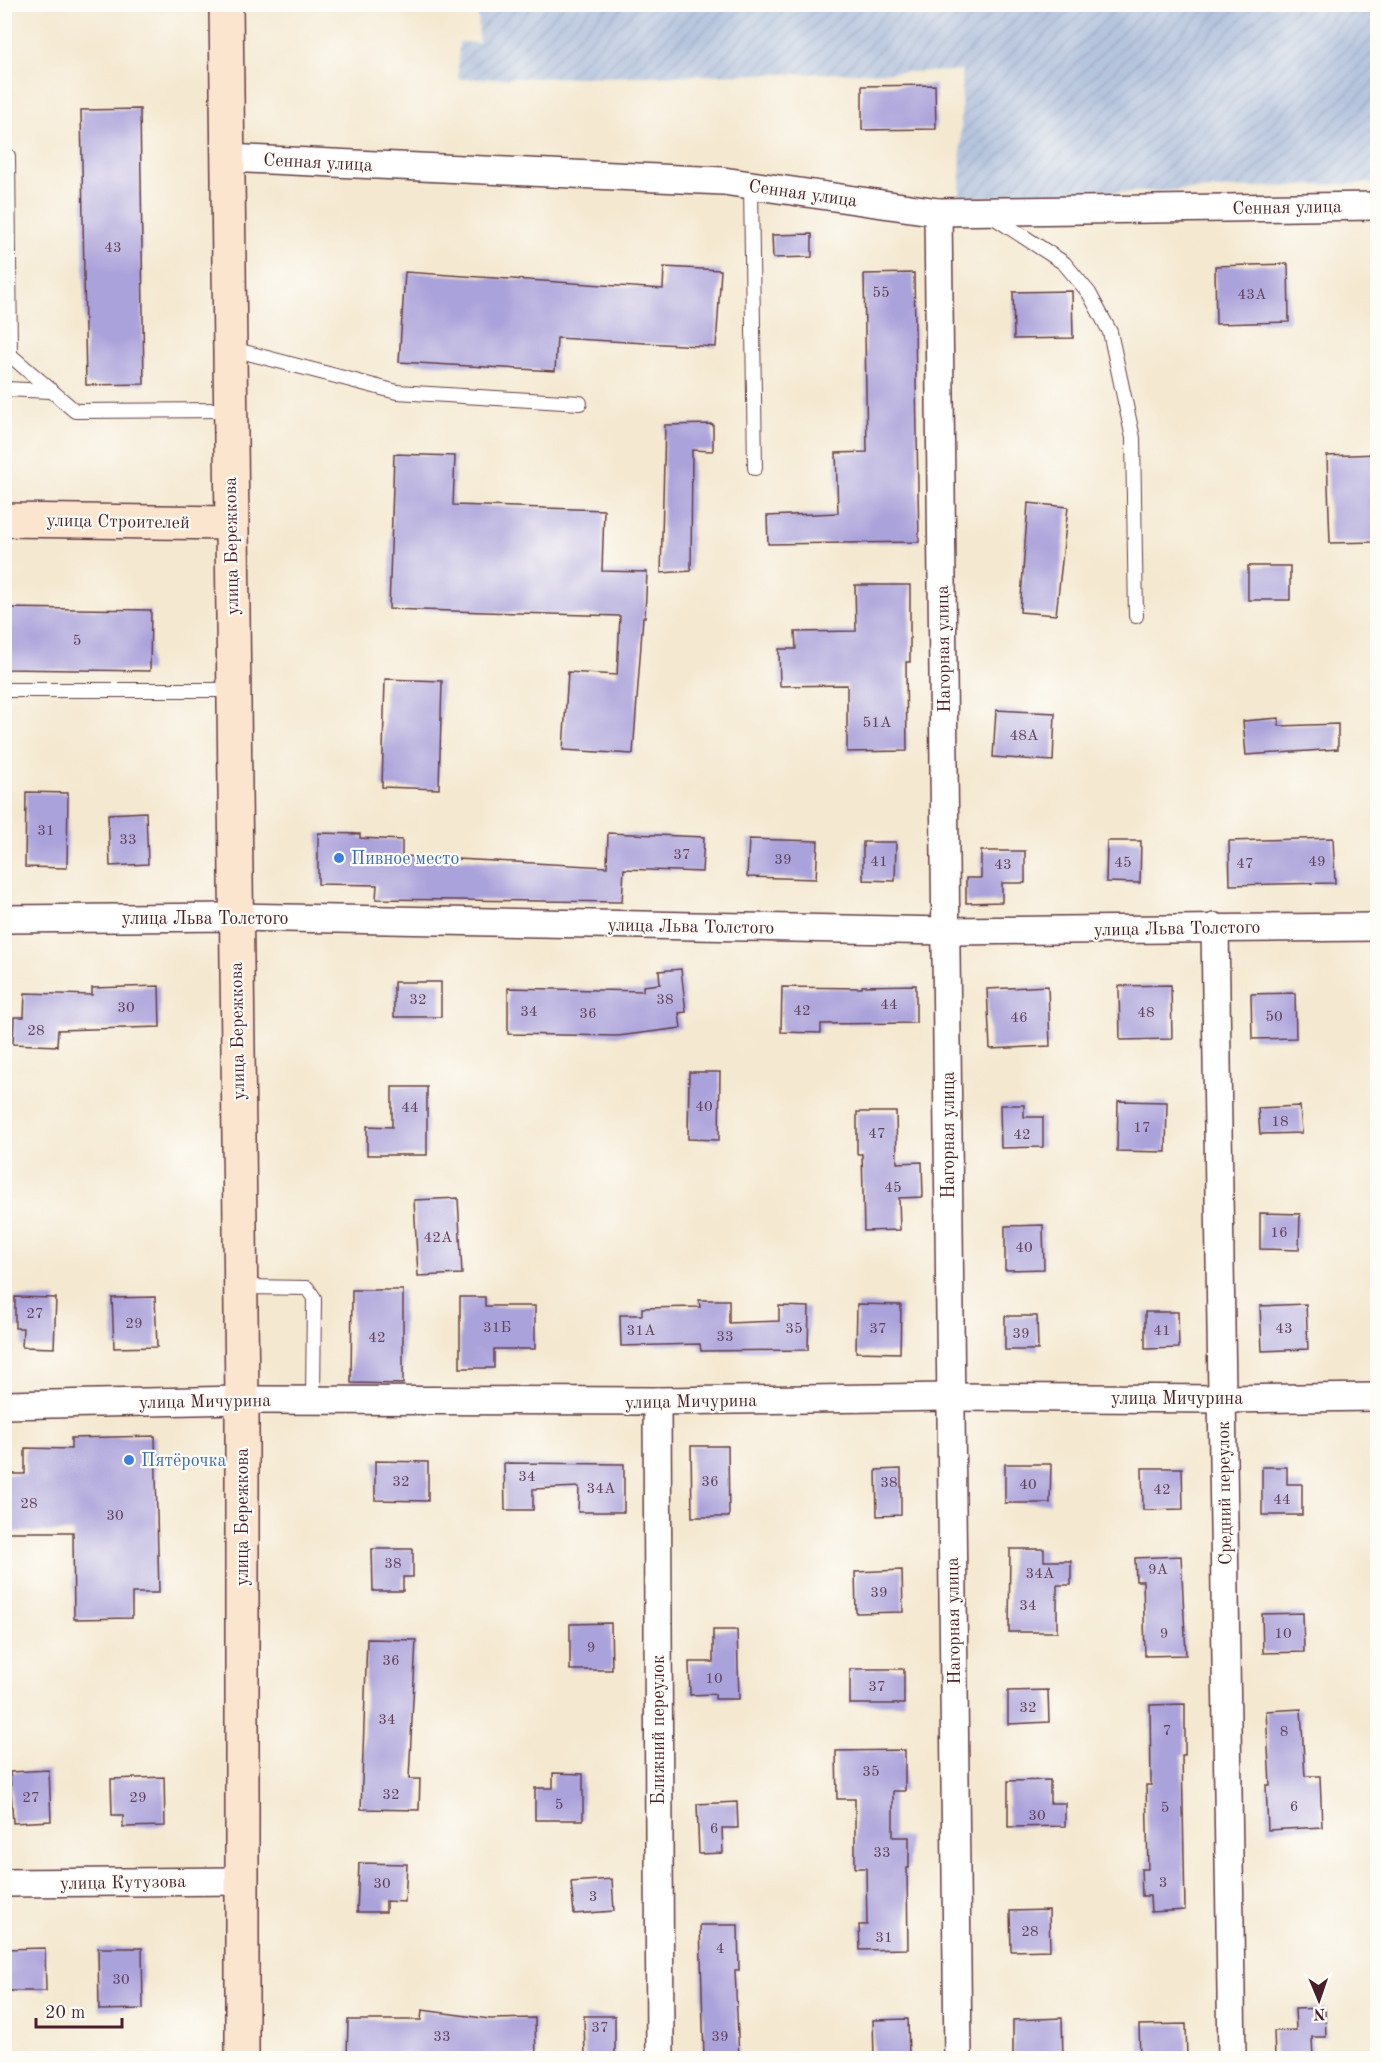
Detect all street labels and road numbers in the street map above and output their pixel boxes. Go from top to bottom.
street label: Сенная улица [263,151,373,175]
street label: Сенная улица [747,177,858,211]
street label: Сенная улица [1232,198,1342,218]
street label: улица Бережкова [222,477,242,615]
street label: улица Строителей [46,512,190,532]
street label: Нагорная улица [934,585,954,713]
street label: улица Льва Толстого [122,910,288,928]
street label: улица Льва Толстого [607,917,775,937]
street label: улица Льва Толстого [1093,919,1261,939]
street label: улица Бережкова [228,962,248,1100]
street label: Нагорная улица [940,1071,958,1199]
street label: улица Мичурина [1111,1390,1243,1408]
street label: улица Мичурина [139,1392,271,1412]
street label: улица Мичурина [625,1392,757,1412]
street label: Средний переулок [1215,1421,1235,1565]
street label: улица Бережкова [234,1448,252,1586]
street label: Нагорная улица [944,1557,964,1685]
street label: Ближний переулок [650,1655,668,1805]
street label: улица Кутузова [60,1873,186,1893]

